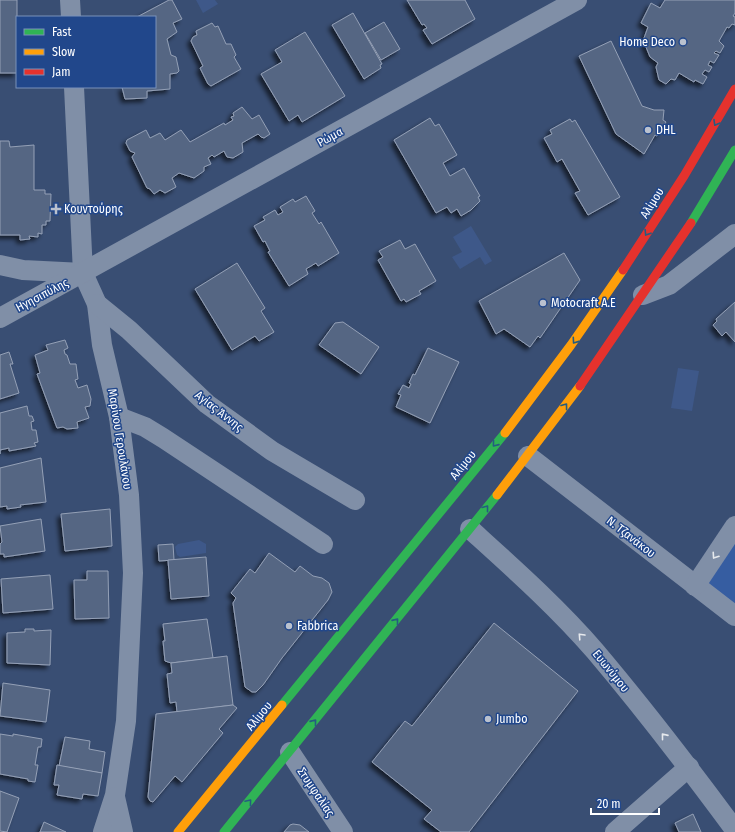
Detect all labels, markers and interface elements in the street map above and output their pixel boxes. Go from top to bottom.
legend [16,16,156,88]
text: Fast [52,25,71,39]
place label: Home Deco [619,35,675,49]
marker: Home Deco [678,37,688,47]
text: Slow [52,45,75,59]
text: Jam [52,65,70,79]
one-way arrow [713,119,720,126]
place label: DHL [656,123,676,137]
street label: Ρώμα [315,124,345,150]
marker: DHL [643,125,653,135]
street label: Αλίμου [637,185,667,221]
place label: Κουντούρης [64,202,123,216]
marker: Κουντούρης [51,204,61,214]
one-way arrow [644,229,652,236]
street label: Ηγησιπύλης [13,275,71,315]
place label: Motocraft Α.Ε [551,296,616,310]
marker: Motocraft Α.Ε [538,298,548,308]
one-way arrow [572,337,580,344]
street label: Μαρίνου Γερουλάνου [105,388,135,490]
street label: Αγίας Άννης [192,388,246,434]
one-way arrow [561,403,568,410]
one-way arrow [493,440,500,447]
street label: Αλίμου [447,448,479,482]
one-way arrow [481,506,488,513]
street label: Ν. Τζανάκου [604,514,658,560]
one-way arrow [712,552,720,559]
one-way arrow [391,618,398,625]
place label: Fabbrica [297,619,338,633]
marker: Fabbrica [284,621,294,631]
one-way arrow [579,634,586,641]
street label: Ευωνύμου [590,647,632,695]
street label: Αλίμου [243,699,275,733]
place label: Jumbo [496,712,527,726]
marker: Jumbo [483,714,493,724]
one-way arrow [310,719,317,727]
one-way arrow [662,734,669,741]
street label: Στυμφαλίας [294,765,338,819]
scale bar [591,790,659,816]
text: 20 m [597,797,621,811]
one-way arrow [244,799,251,807]

